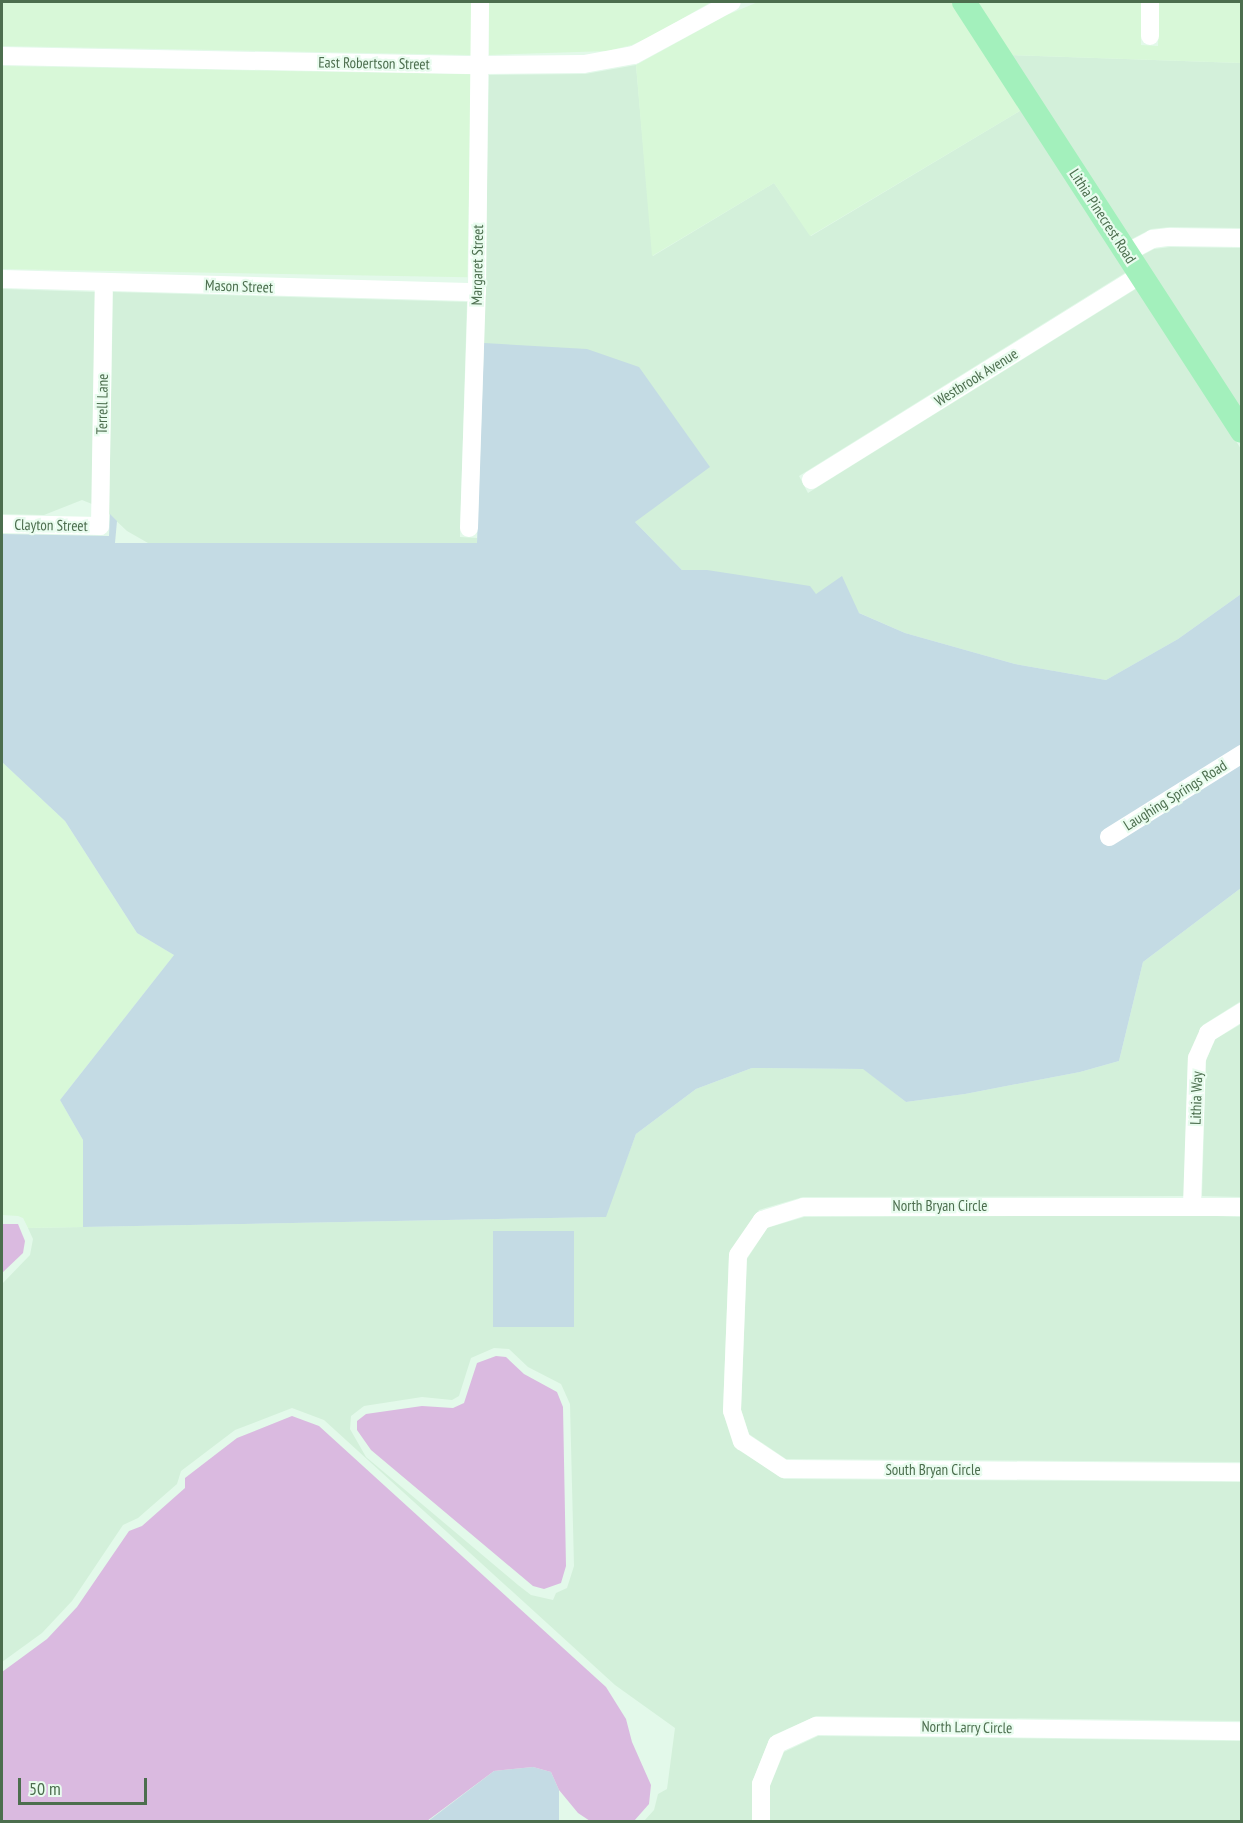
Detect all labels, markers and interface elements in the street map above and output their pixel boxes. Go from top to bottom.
street label: East Robertson Street [318,53,430,73]
street label: Lithia Pinecrest Road [1066,165,1140,267]
street label: Margaret Street [467,224,487,306]
street label: Mason Street [205,276,273,296]
street label: Westbrook Avenue [931,344,1021,410]
street label: Terrell Lane [92,373,112,435]
street label: Clayton Street [14,515,88,535]
street label: Laughing Springs Road [1120,756,1230,834]
street label: Lithia Way [1186,1071,1206,1125]
street label: North Bryan Circle [893,1197,987,1215]
street label: South Bryan Circle [885,1461,981,1479]
street label: North Larry Circle [921,1717,1013,1737]
scale bar [21,1766,150,1804]
text: 50 m [29,1777,61,1800]

